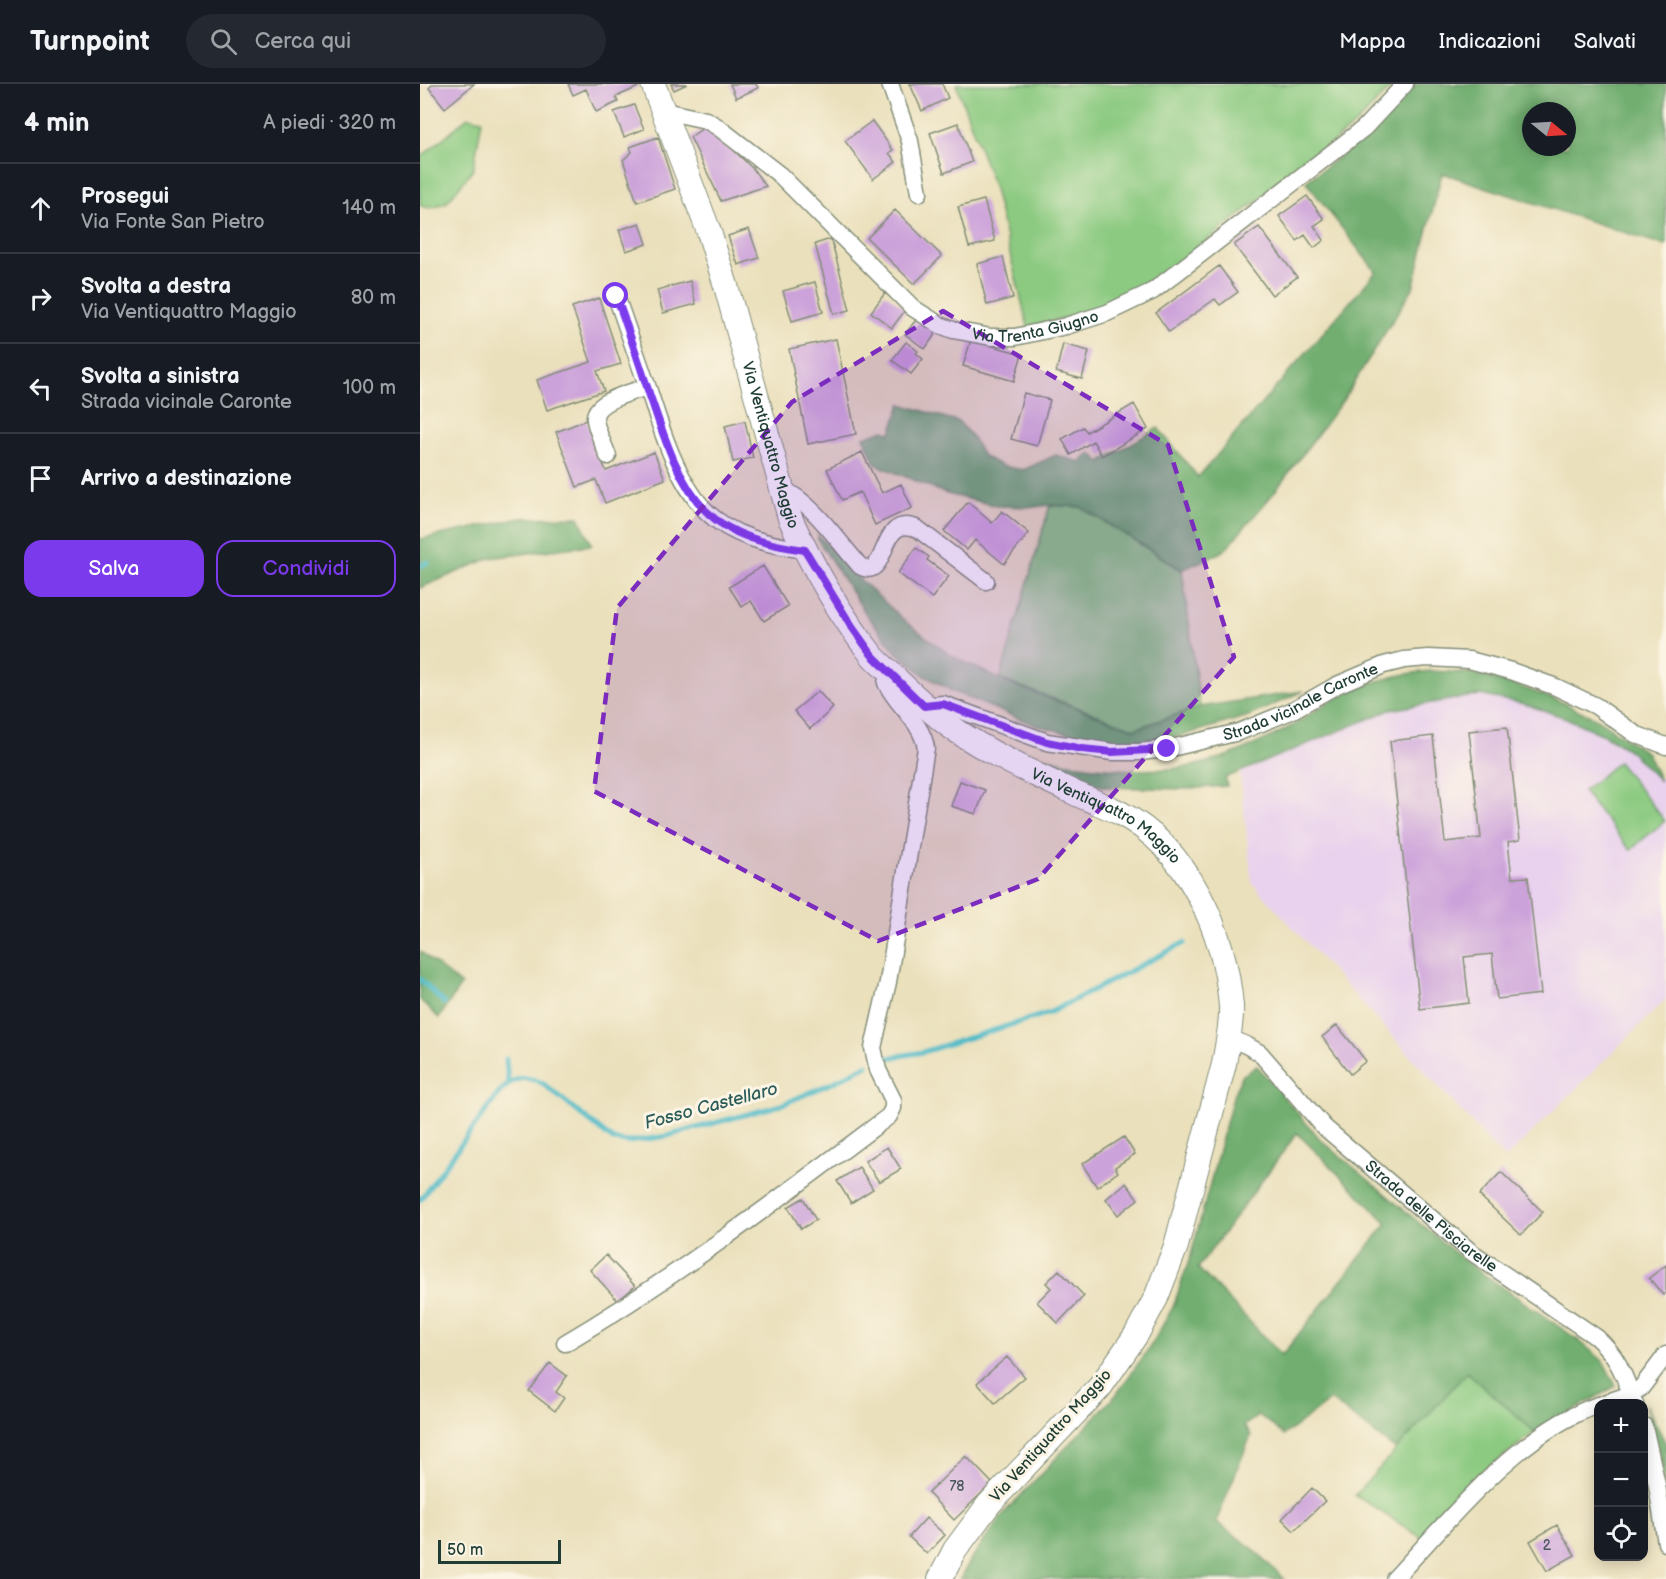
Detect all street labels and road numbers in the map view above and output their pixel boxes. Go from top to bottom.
street label: Via Trenta Giugno [970,307,1101,347]
street label: Via Ventiquattro Maggio [738,359,803,532]
street label: Strada vicinale Caronte [1221,659,1381,745]
street label: Via Ventiquattro Maggio [1028,764,1185,868]
street label: Strada delle Pisciarelle [1361,1156,1501,1277]
street label: Via Ventiquattro Maggio [986,1366,1116,1506]

